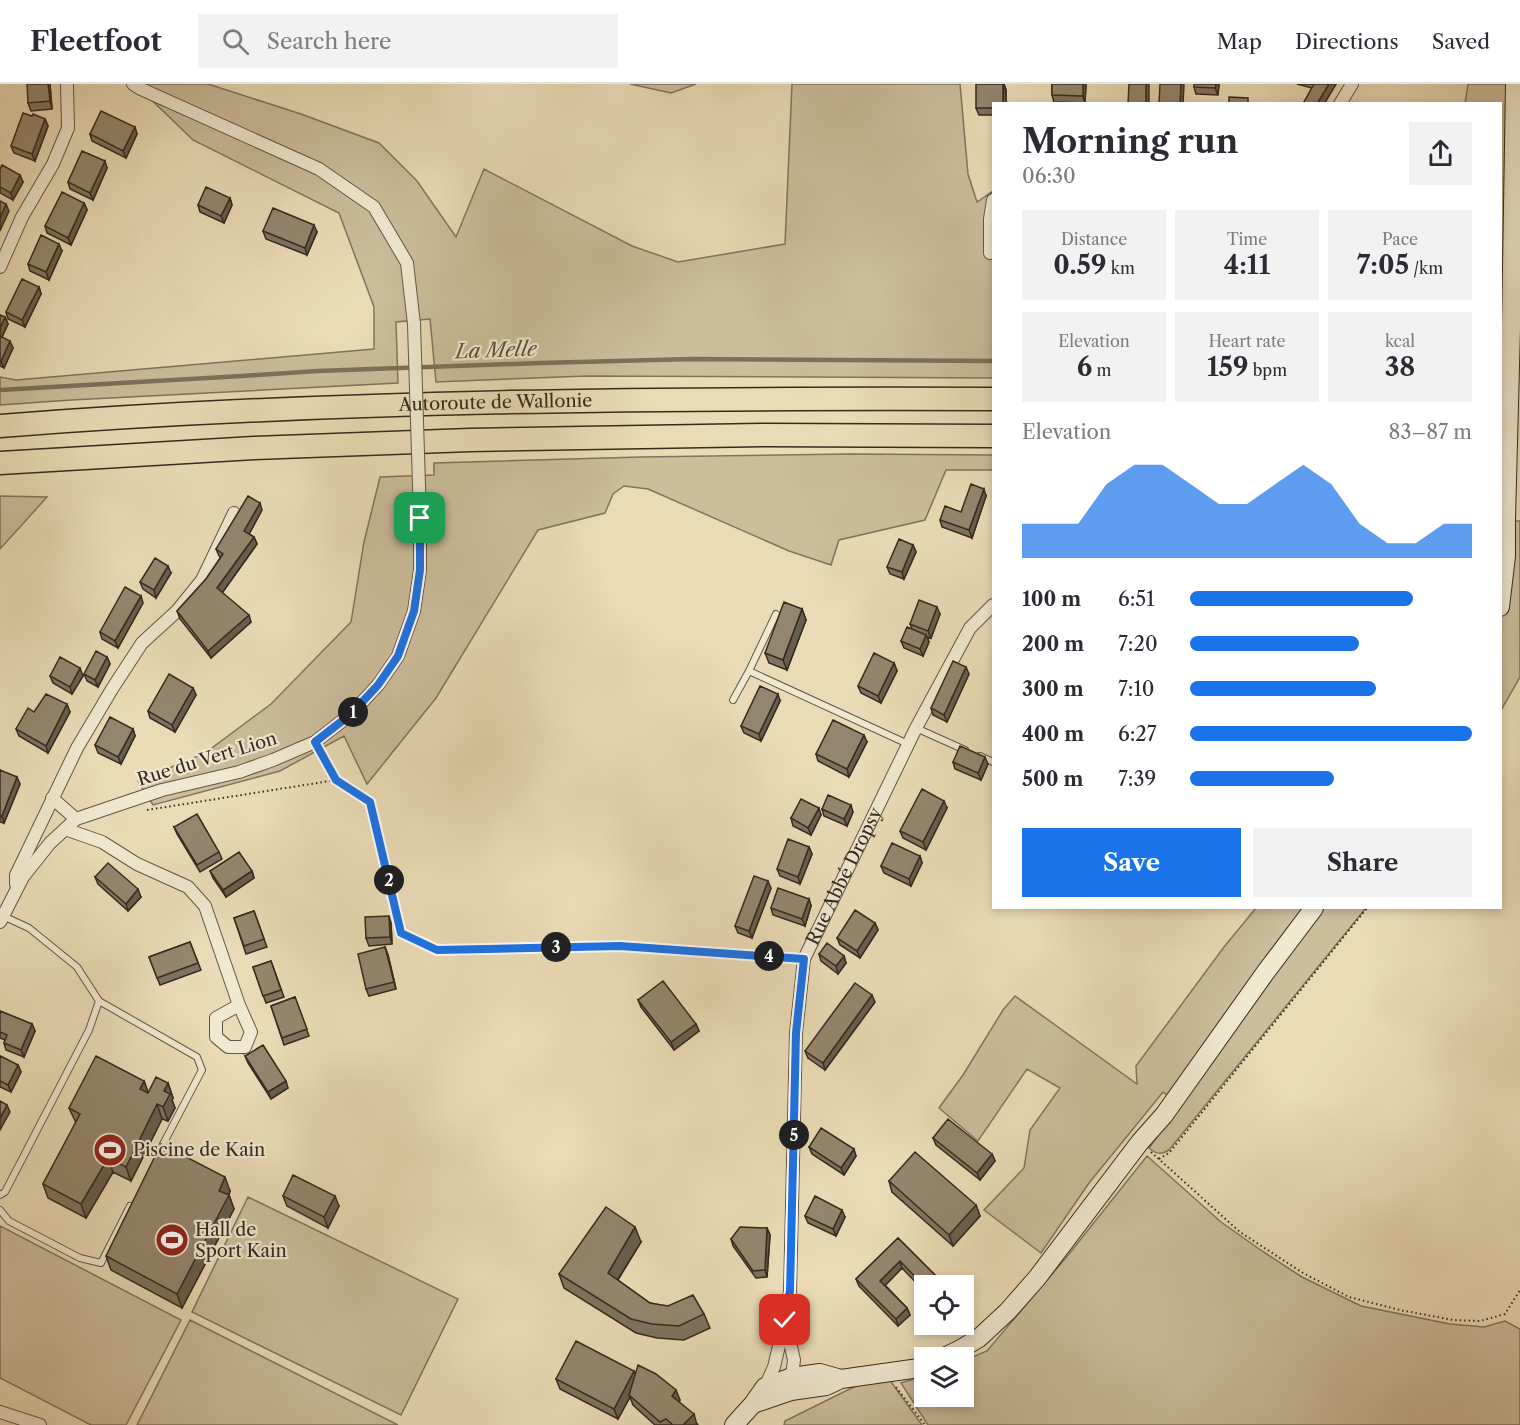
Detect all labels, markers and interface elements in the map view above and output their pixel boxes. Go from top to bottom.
search box [198,14,618,68]
text: Fleetfoot [30,24,162,58]
icon: search [219,25,252,58]
text: Search here [267,28,391,55]
text: Map [1217,29,1262,54]
text: Directions [1295,29,1399,54]
text: Saved [1432,29,1490,54]
text: Morning run [1022,121,1238,162]
button: share [1409,122,1472,185]
text: 06:30 [1022,164,1076,188]
text: Distance [1061,229,1127,249]
text: Time [1227,229,1267,249]
text: Pace [1382,229,1418,249]
text: 0.59 [1053,249,1106,281]
text: 4:11 [1224,249,1270,281]
text: 7:05 [1357,249,1409,281]
text: km [1106,258,1135,278]
text: /km [1409,258,1443,278]
text: Elevation [1058,331,1130,351]
text: Heart rate [1208,331,1286,351]
text: kcal [1385,331,1415,351]
water label: La Melle [453,337,538,363]
text: 6 [1077,351,1092,383]
text: 159 [1207,351,1248,383]
text: 38 [1385,351,1415,383]
text: m [1092,360,1111,380]
text: bpm [1248,360,1287,380]
street label: Autoroute de Wallonie [397,390,592,416]
text: Elevation [1022,420,1111,444]
text: 83–87 m [1389,420,1472,444]
pin [394,492,445,543]
icon: arrive [403,501,436,534]
text: 100 m [1022,587,1081,611]
text: 6:51 [1118,587,1155,611]
text: 200 m [1022,632,1084,656]
text: 7:20 [1118,632,1158,656]
text: 300 m [1022,677,1084,701]
text: 7:10 [1118,677,1155,701]
pin: 1 [338,697,368,727]
text: 1 [349,702,357,722]
text: 400 m [1022,722,1084,746]
text: 6:27 [1118,722,1157,746]
street label: Rue du Vert Lion [134,727,280,791]
text: 500 m [1022,767,1083,791]
text: 7:39 [1118,767,1156,791]
street label: Rue Abbé Dropsy [801,803,887,949]
button: Save [1022,828,1241,897]
button: Share [1253,828,1472,897]
pin: 2 [374,865,404,895]
text: 2 [384,870,394,890]
pin: 3 [541,932,571,962]
text: 3 [551,937,561,957]
pin: 4 [754,941,784,971]
text: 4 [764,946,774,966]
pin: 5 [779,1120,809,1150]
text: 5 [790,1125,798,1145]
sports icon: Piscine de Kain [92,1132,128,1168]
place label: Piscine de Kain [133,1139,265,1161]
place label: Hall de Sport Kain [195,1219,287,1262]
sports icon: Hall de Sport Kain [154,1222,190,1258]
map controls [914,1275,974,1407]
button: locate [914,1275,974,1335]
pin [759,1294,810,1345]
icon: check [768,1303,801,1336]
button: layers [914,1347,974,1407]

